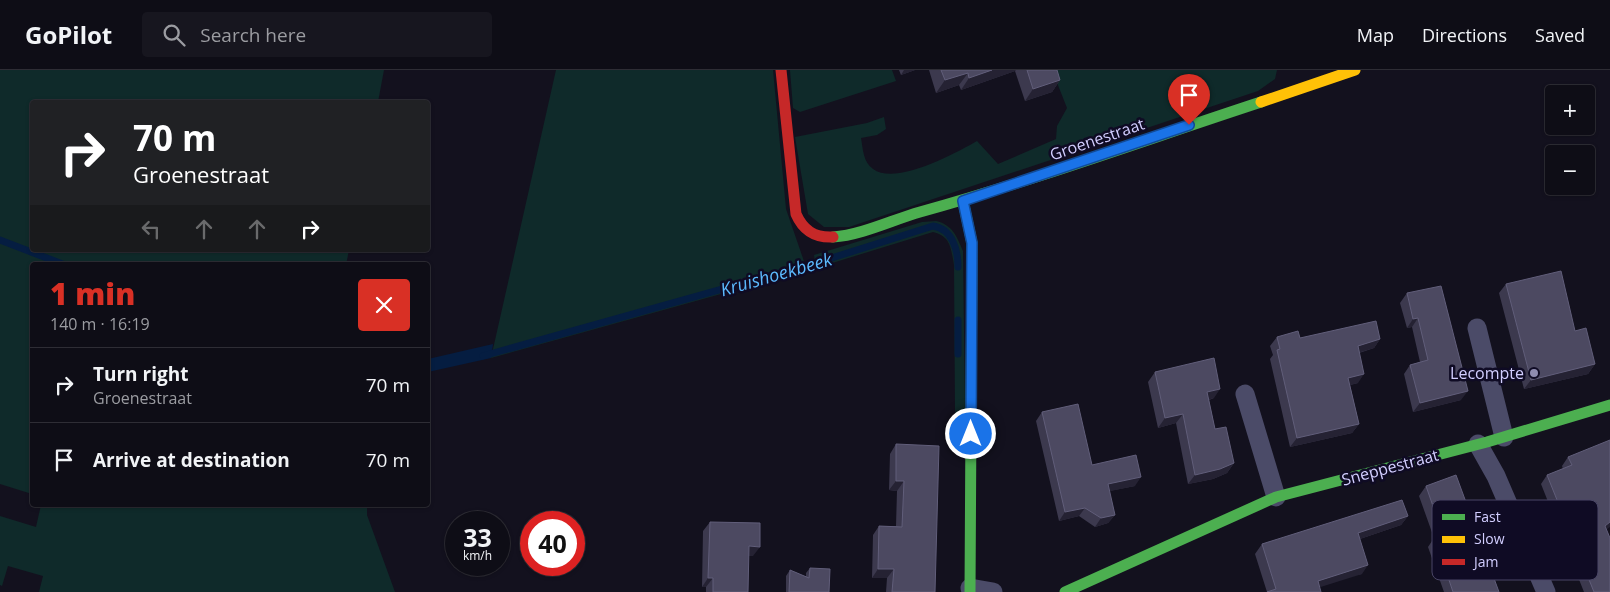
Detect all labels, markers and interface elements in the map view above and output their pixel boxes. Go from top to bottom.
search box [142,12,492,57]
text: GoPilot [25,18,112,51]
icon: search [160,21,188,49]
text: Search here [200,22,306,48]
text: Map [1357,23,1394,47]
text: Directions [1422,23,1507,47]
text: Saved [1535,23,1585,47]
pin [1168,74,1210,125]
icon: arrive [1175,81,1203,109]
map controls [1545,85,1595,195]
button: + [1545,85,1595,135]
street label: Groenestraat [1047,112,1148,166]
text: 70 m [133,114,216,161]
icon: right [50,120,115,185]
button: − [1545,145,1595,195]
text: Groenestraat [133,159,269,189]
icon: left [137,215,165,243]
icon: ahead [190,215,218,243]
icon: ahead [243,215,271,243]
icon: right [296,215,324,243]
water label: Kruishoekbeek [717,246,836,301]
text: 1 min [50,273,135,314]
button: close [358,279,410,331]
text: 140 m · 16:19 [50,313,150,335]
text: Turn right [93,361,188,387]
place label: Lecompte [1450,362,1524,384]
marker: Lecompte [1528,367,1540,379]
icon: right [50,371,78,399]
text: 70 m [366,372,410,398]
text: Groenestraat [93,387,192,409]
position arrow [944,407,996,459]
street label: Sneppestraat [1339,443,1441,490]
icon: arrive [50,446,78,474]
text: Arrive at destination [93,447,290,473]
text: 70 m [366,447,410,473]
legend [1432,500,1598,580]
text: Fast [1474,507,1501,526]
speed limit sign: 40 [520,511,585,576]
text: 33 [463,520,492,554]
text: Slow [1474,529,1505,548]
text: km/h [463,547,492,564]
text: Jam [1472,552,1499,571]

